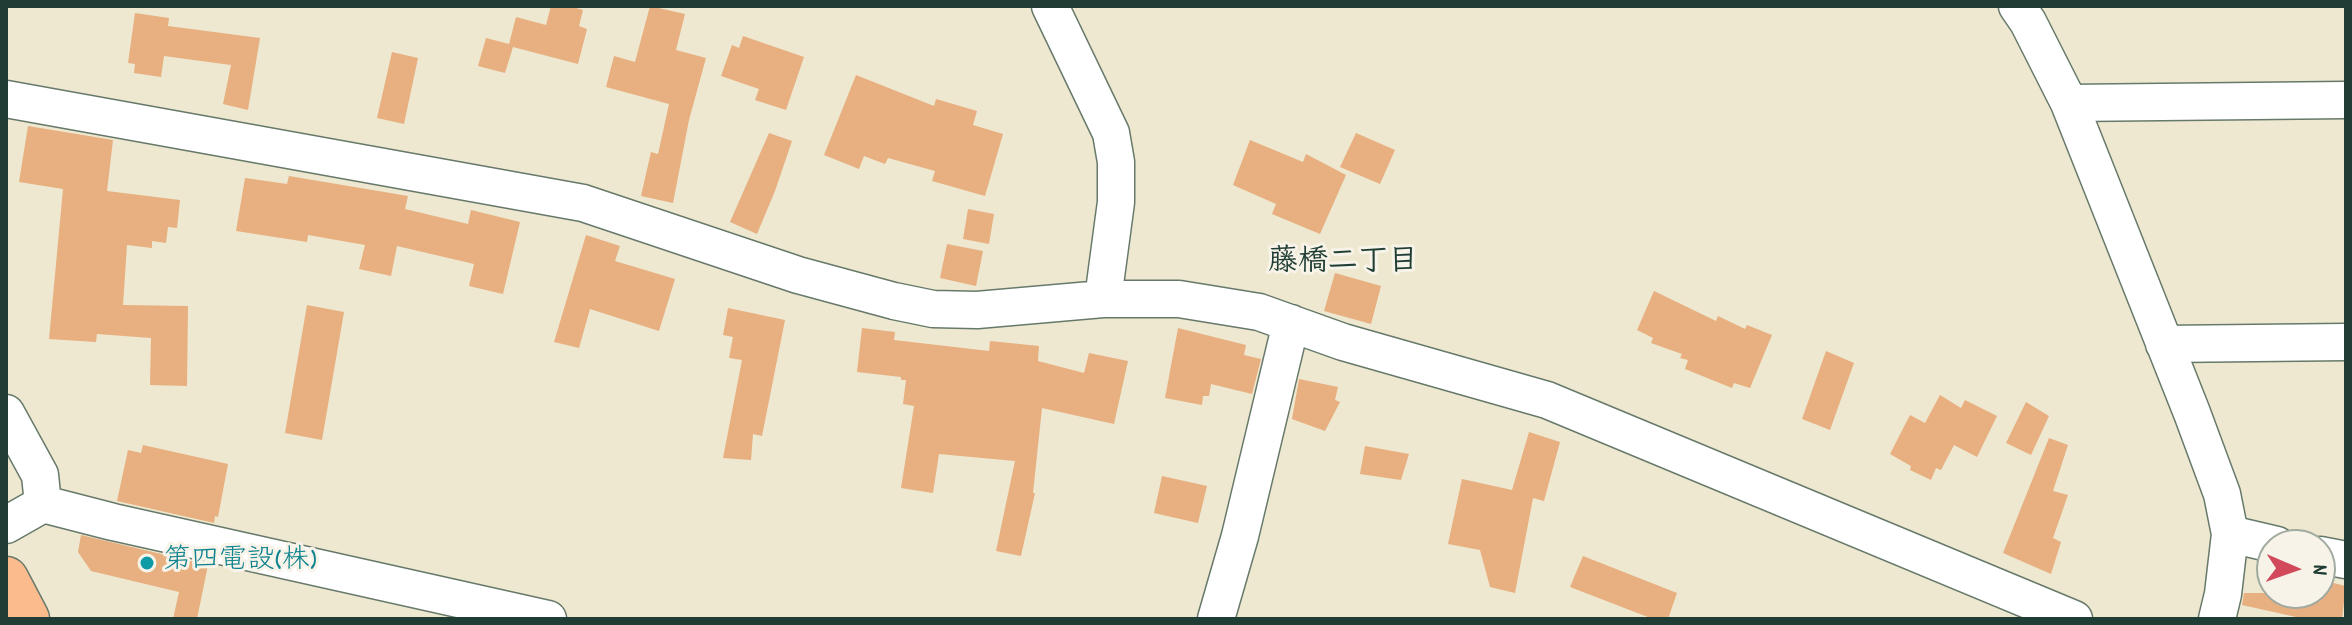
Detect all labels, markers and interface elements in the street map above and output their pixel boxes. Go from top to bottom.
district label: 藤橋二丁目 [1268,247,1418,283]
north arrow [2256,529,2336,609]
place label: 第四電設(株) [163,546,317,580]
marker: 第四電設(株) [138,554,156,572]
text: N [2303,564,2334,576]

